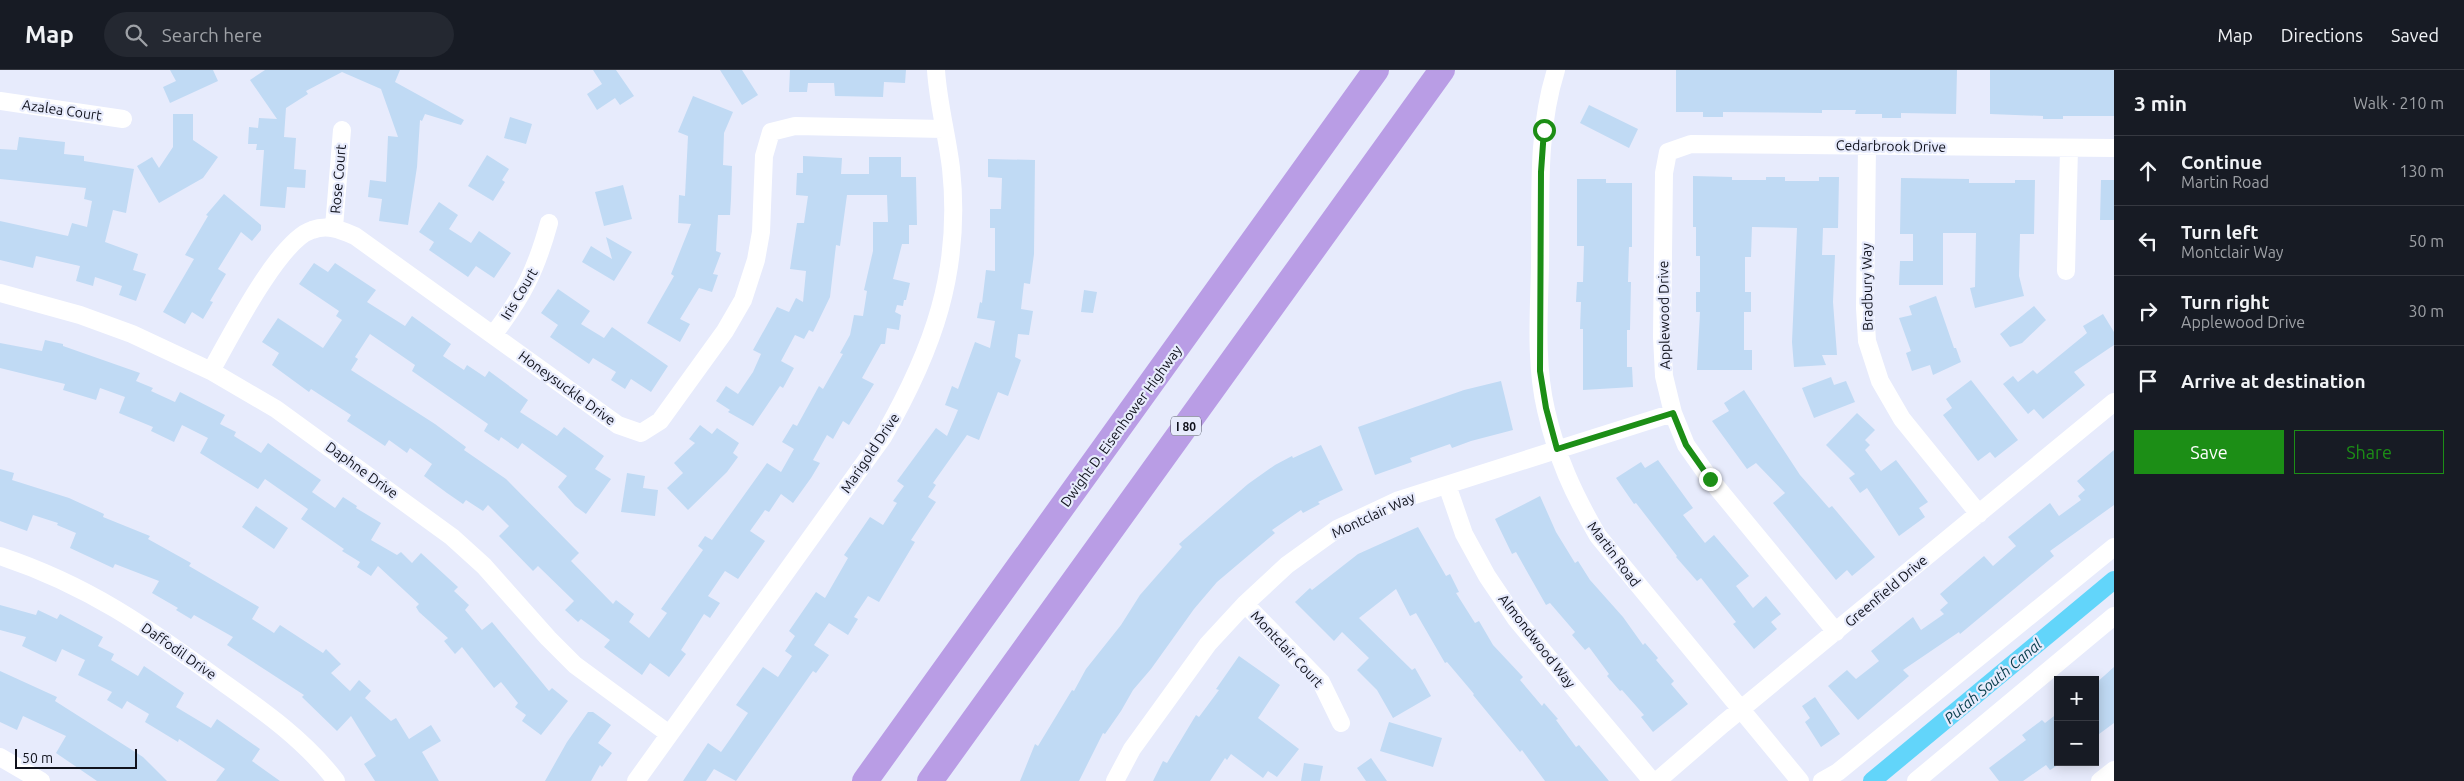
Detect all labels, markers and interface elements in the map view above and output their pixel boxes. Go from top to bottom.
search box [104,12,454,57]
text: Map [25,21,74,48]
icon: search [122,21,150,49]
text: Search here [162,24,262,46]
text: Map [2217,25,2253,45]
text: Directions [2281,25,2363,45]
text: Saved [2391,25,2439,45]
text: 3 min [2134,91,2187,115]
text: Walk · 210 m [2353,94,2444,112]
street label: Azalea Court [21,96,103,124]
route start [1533,119,1556,142]
street label: Cedarbrook Drive [1836,137,1946,155]
street label: Rose Court [327,143,349,214]
text: Continue [2181,151,2262,173]
icon: ahead [2134,157,2162,185]
text: 130 m [2399,162,2444,180]
text: Martin Road [2181,173,2269,191]
text: Turn left [2181,221,2259,243]
icon: left [2134,227,2162,255]
text: 50 m [2408,232,2444,250]
street label: Bradbury Way [1858,243,1876,331]
text: Montclair Way [2181,243,2284,261]
street label: Applewood Drive [1655,261,1673,369]
street label: Iris Court [497,265,541,323]
text: Turn right [2181,291,2269,313]
icon: right [2134,297,2162,325]
text: 30 m [2408,302,2444,320]
text: Applewood Drive [2181,313,2305,331]
street label: Dwight D. Eisenhower Highway [1057,342,1185,510]
street label: Honeysuckle Drive [515,348,619,428]
icon: arrive [2134,367,2162,395]
text: Arrive at destination [2181,370,2366,392]
street label: Marigold Drive [838,410,902,496]
road number: I 80 [1171,416,1201,436]
button: Save [2134,430,2284,474]
button: Share [2294,430,2444,474]
street label: Daphne Drive [323,438,401,502]
route end [1699,468,1722,491]
street label: Montclair Way [1329,489,1417,541]
street label: Martin Road [1584,518,1644,590]
street label: Greenfield Drive [1842,552,1930,630]
street label: Almondwood Way [1495,591,1579,691]
street label: Montclair Court [1247,607,1327,691]
street label: Daffodil Drive [139,619,219,683]
water label: Putah South Canal [1941,635,2046,727]
map controls [2054,676,2099,766]
button: + [2054,676,2099,721]
button: − [2054,721,2099,766]
scale bar [15,746,138,769]
text: 50 m [22,750,53,766]

